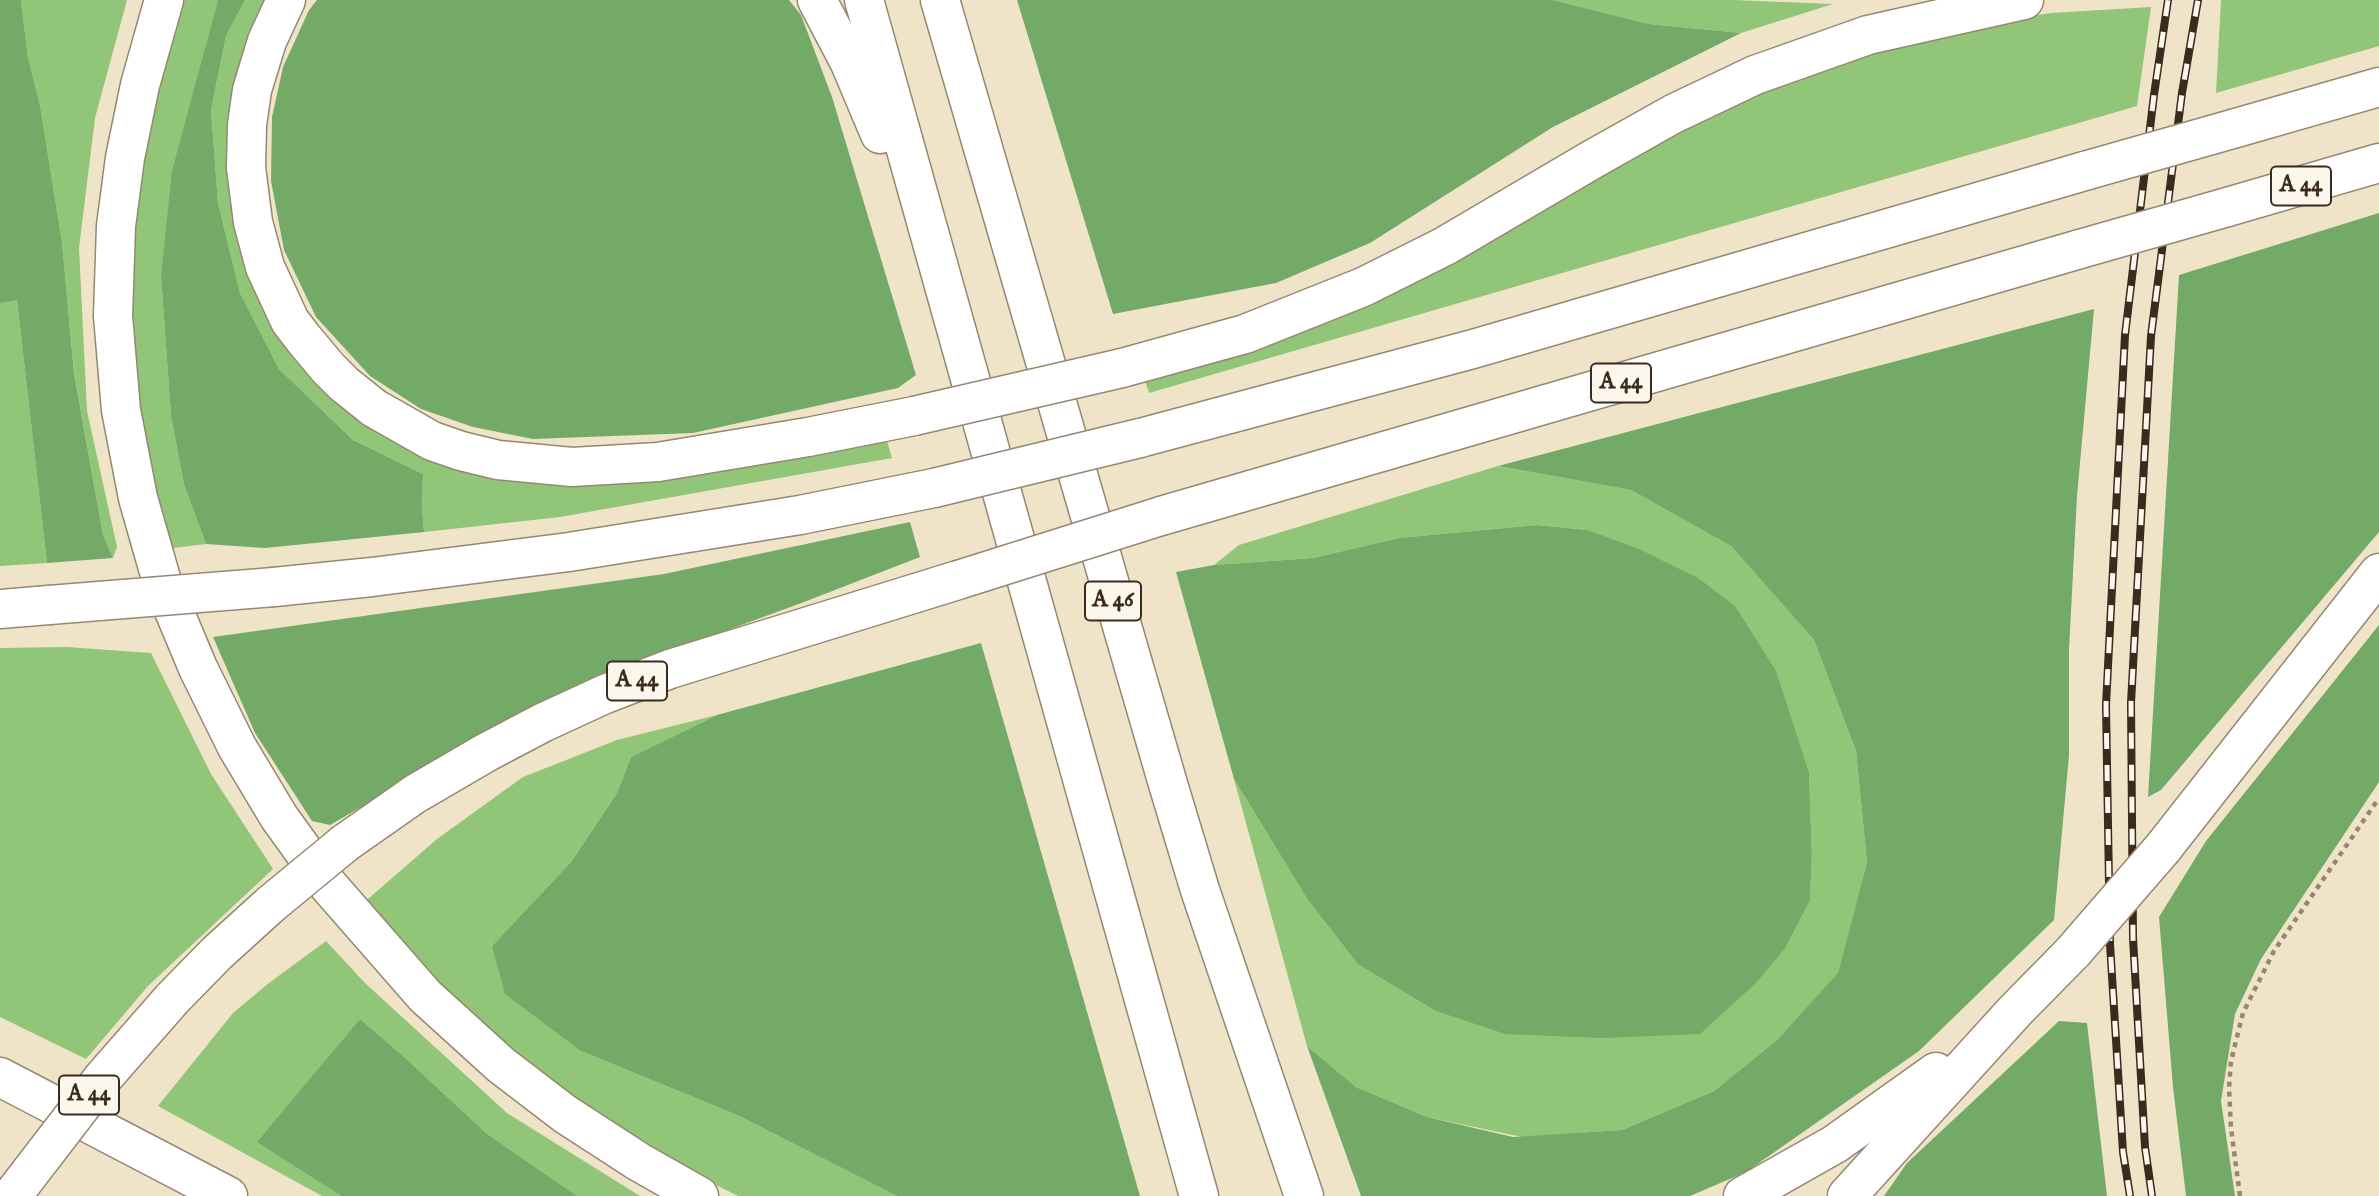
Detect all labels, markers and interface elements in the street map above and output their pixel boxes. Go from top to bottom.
road number: A 44 [2271,167,2331,206]
road number: A 44 [1591,364,1651,402]
road number: A 46 [1085,582,1141,621]
road number: A 44 [607,662,667,701]
road number: A 44 [59,1076,119,1114]

